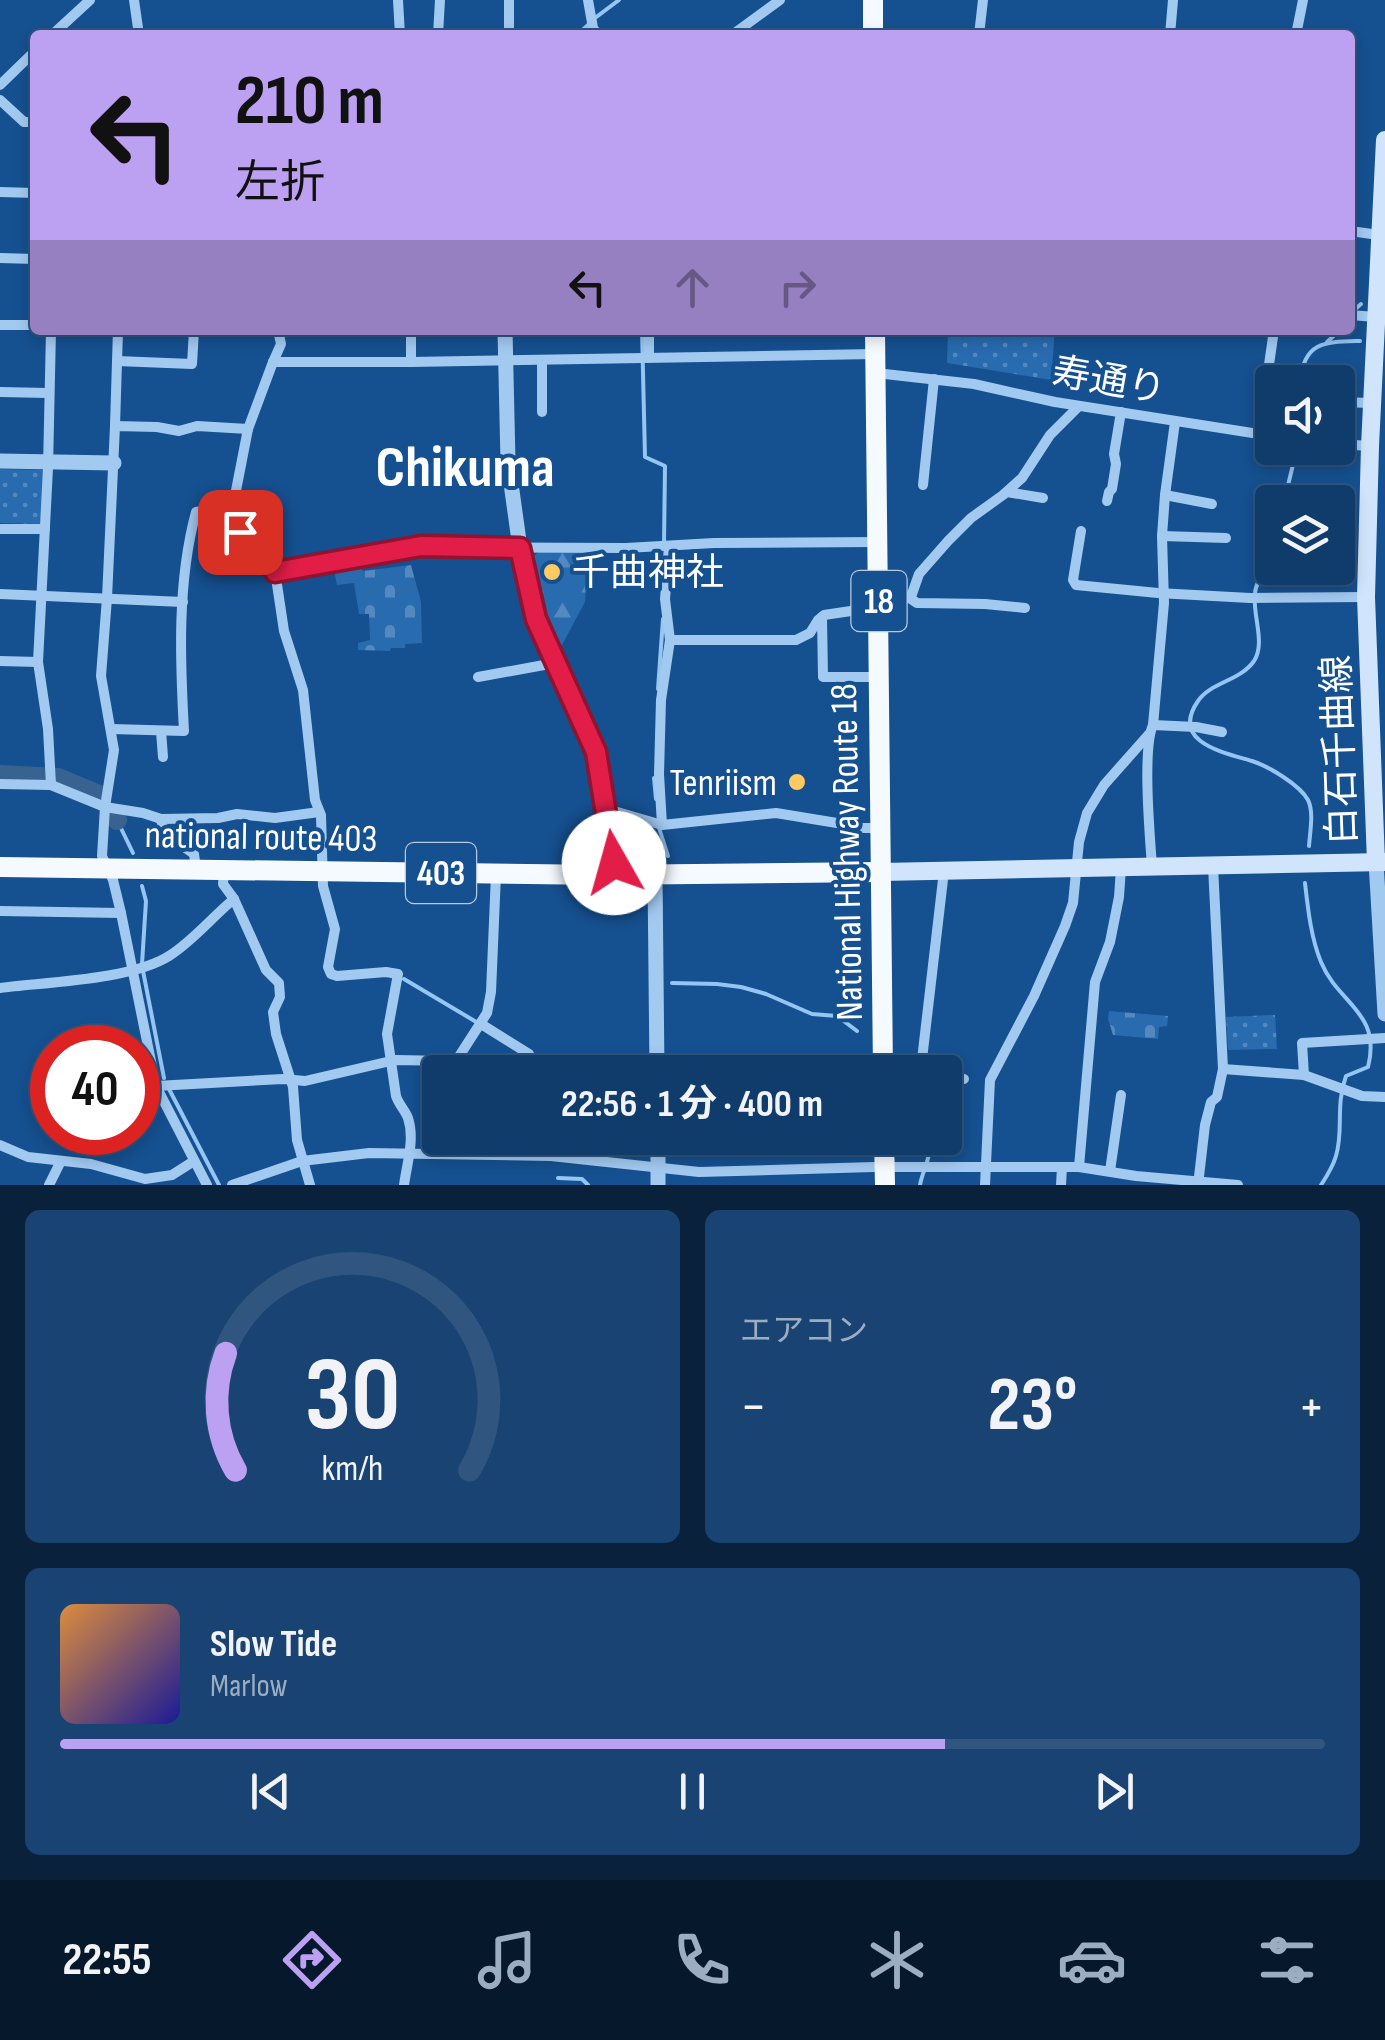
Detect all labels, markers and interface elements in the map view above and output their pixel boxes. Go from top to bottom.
text: 210 m [235,60,384,144]
icon: left [70,70,200,200]
text: 左折 [235,156,325,211]
icon: left [560,260,615,315]
icon: ahead [665,260,720,315]
icon: right [770,260,825,315]
street label: 寿通り [1049,349,1169,414]
map controls [1255,365,1355,585]
button: sound [1255,365,1355,465]
district label: Chikuma [375,434,555,503]
button: layers [1255,485,1355,585]
pin [198,490,283,575]
icon: arrive [213,505,268,560]
place label: 千曲神社 [572,551,724,596]
marker: 千曲神社 [541,561,563,583]
road number: 18 [852,571,906,631]
street label: 白石千曲線 [1315,654,1366,846]
street label: National Highway Route 18 [822,683,873,1021]
place label: Tenriism [669,761,777,806]
marker: Tenriism [786,771,808,793]
position arrow [562,811,666,915]
street label: national route 403 [144,813,378,862]
road number: 403 [406,843,476,903]
speed limit sign: 40 [30,1025,160,1155]
text: 22:56 · 1 分 · 400 m [561,1082,823,1127]
text: エアコン [740,1312,868,1351]
text: 30 [304,1334,401,1459]
text: 23° [987,1361,1078,1452]
text: − [740,1374,767,1441]
text: + [1298,1374,1325,1441]
text: km/h [322,1448,383,1491]
text: Slow Tide [210,1622,337,1667]
text: Marlow [210,1667,288,1706]
icon: previous [243,1764,298,1819]
icon: pause [665,1764,720,1819]
icon: next [1087,1764,1142,1819]
icon: directions [277,1925,347,1995]
icon: music [472,1925,542,1995]
icon: phone [667,1925,737,1995]
icon: climate [862,1925,932,1995]
icon: car [1057,1925,1127,1995]
icon: filters [1252,1925,1322,1995]
text: 22:55 [63,1933,152,1988]

